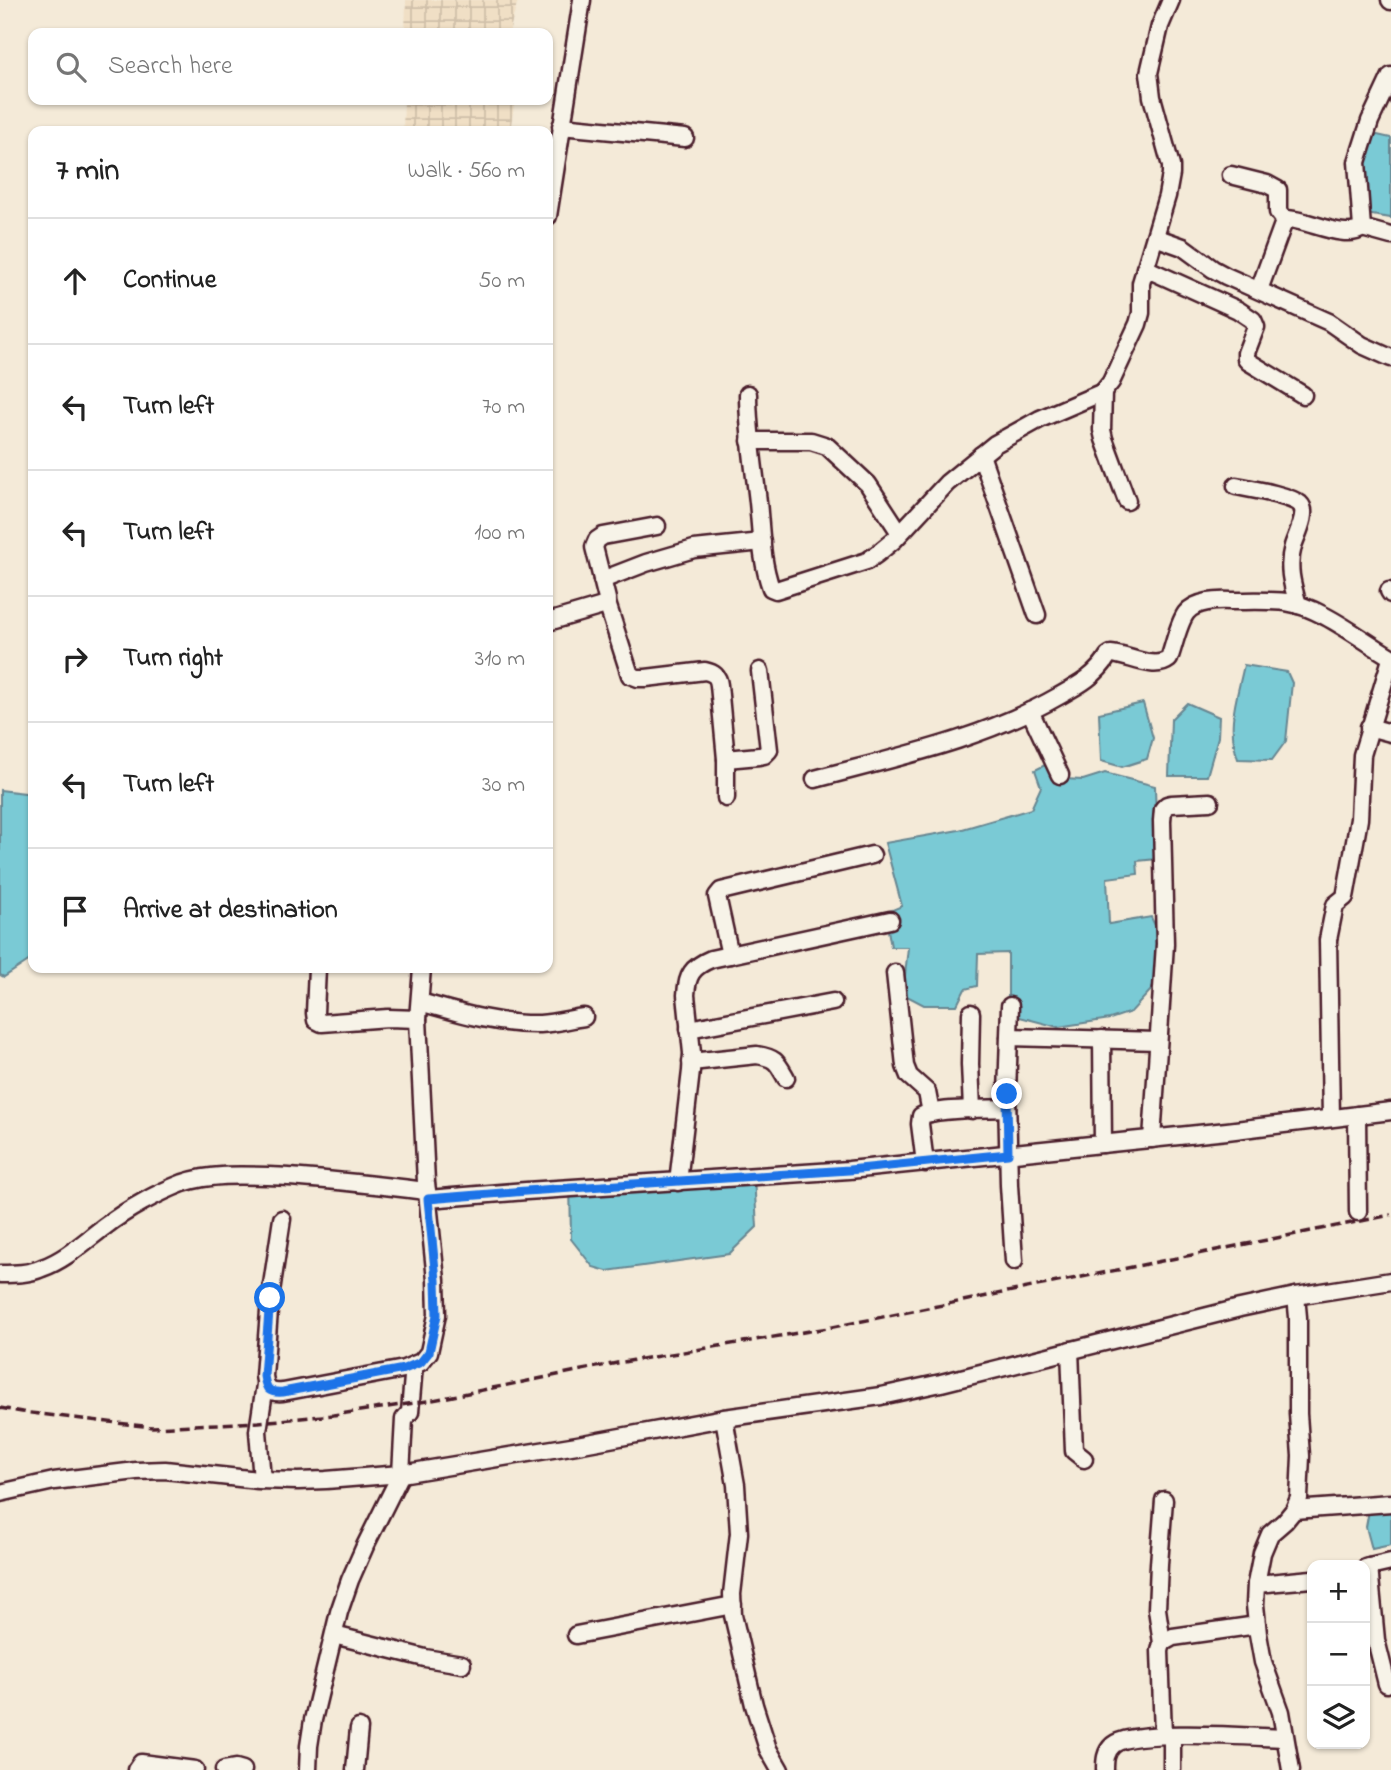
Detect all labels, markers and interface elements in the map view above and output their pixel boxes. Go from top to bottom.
search box [28,28,553,105]
icon: search [52,48,90,86]
text: Search here [108,48,233,86]
text: 7 min [56,150,119,194]
text: Walk · 560 m [408,155,525,188]
icon: ahead [56,262,94,300]
text: Continue [123,262,216,300]
text: 50 m [478,265,525,298]
icon: left [56,388,94,426]
text: Turn left [123,388,214,426]
text: 70 m [482,391,525,424]
icon: left [56,514,94,552]
text: Turn left [123,514,214,552]
text: 100 m [474,517,525,550]
icon: right [56,640,94,678]
text: Turn right [123,640,223,678]
text: 310 m [475,643,525,676]
icon: left [56,766,94,804]
text: Turn left [123,766,214,804]
text: 30 m [482,769,525,802]
icon: arrive [56,892,94,930]
text: Arrive at destination [123,892,338,930]
route end [991,1078,1022,1109]
route start [254,1282,285,1313]
map controls [1307,1560,1370,1749]
button: + [1307,1560,1370,1623]
button: − [1307,1623,1370,1686]
button: layers [1307,1686,1370,1749]

